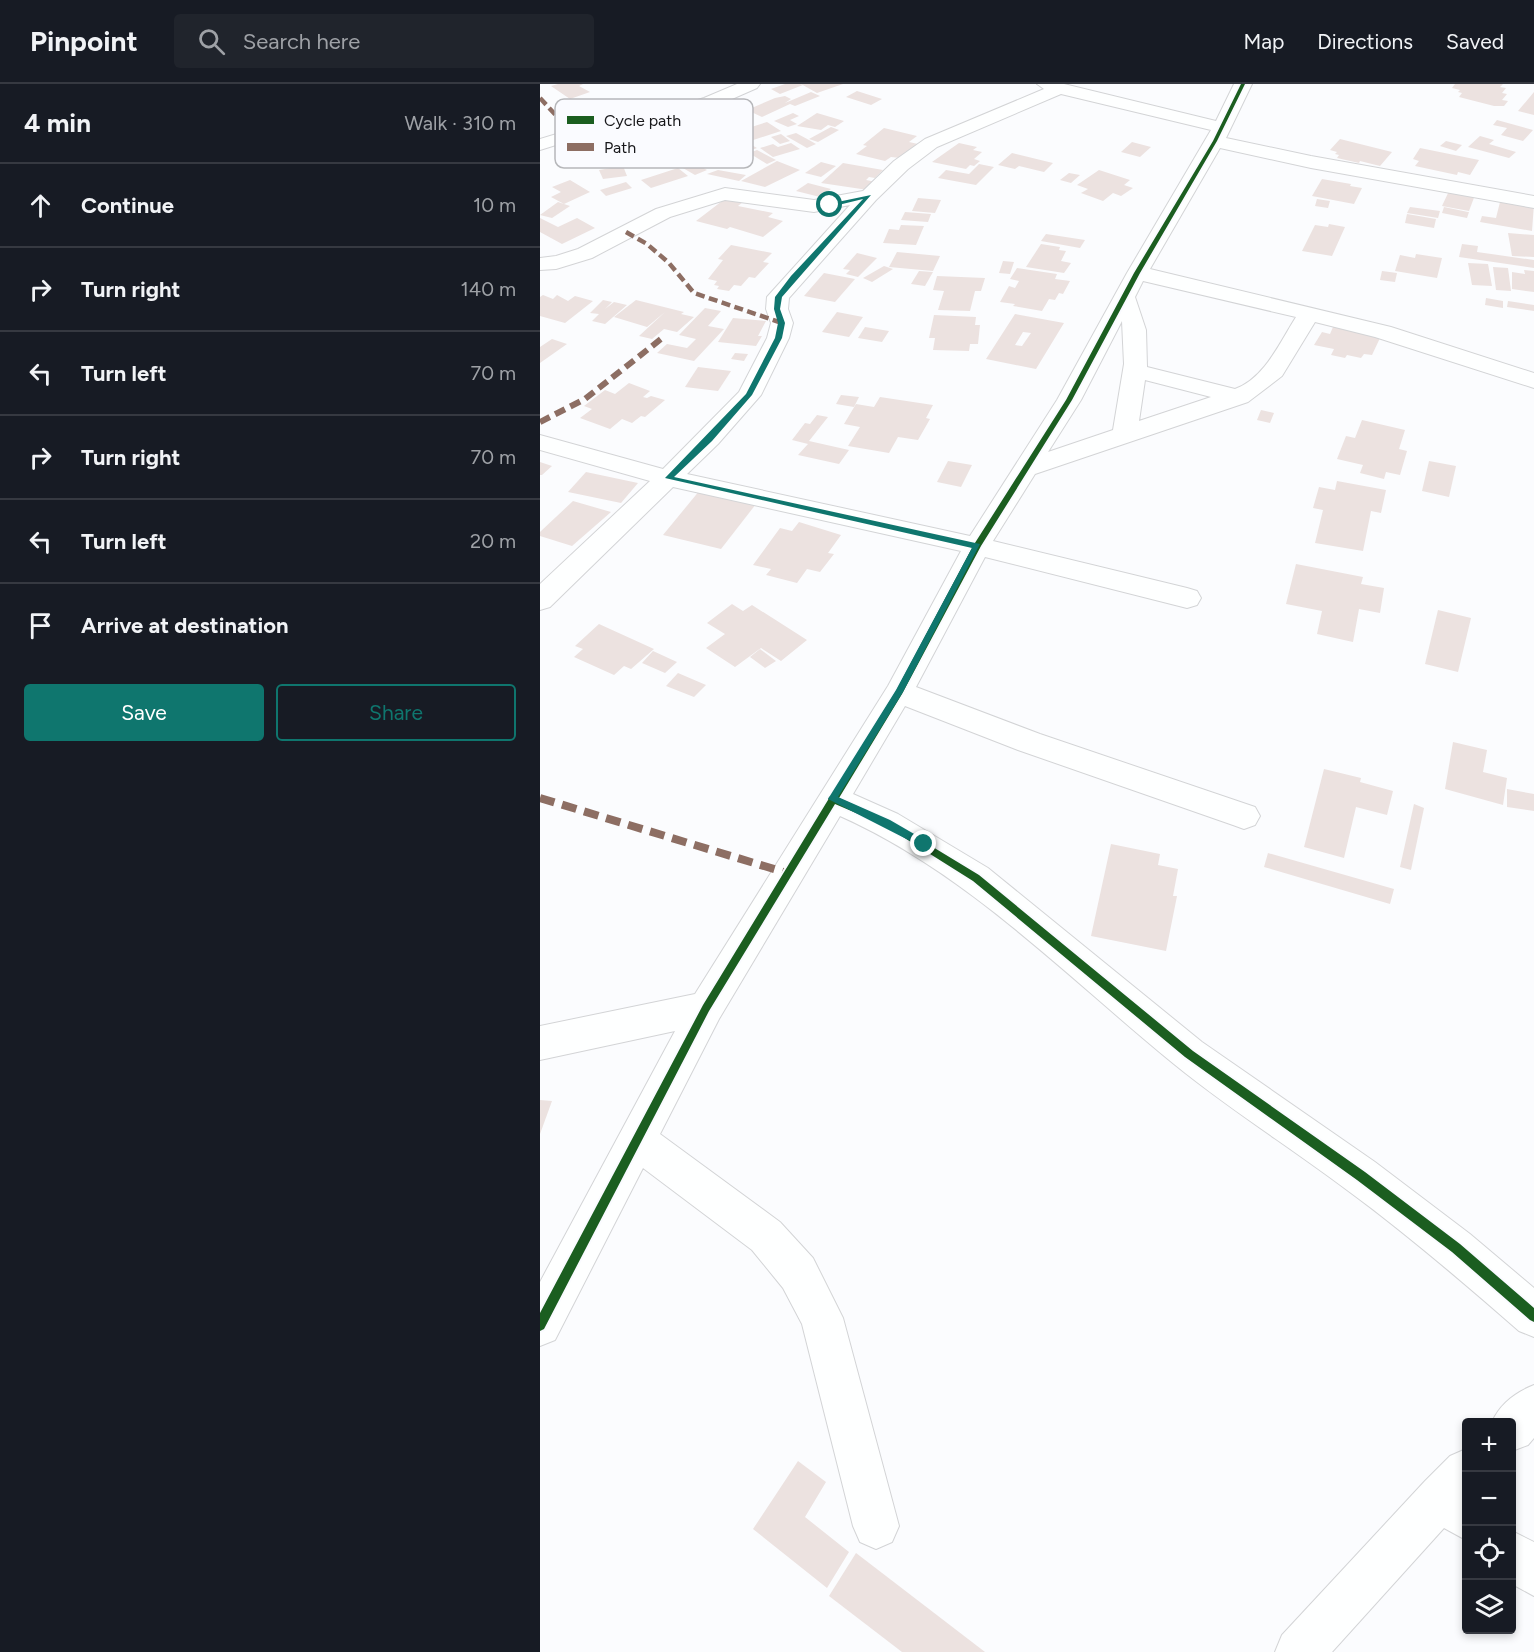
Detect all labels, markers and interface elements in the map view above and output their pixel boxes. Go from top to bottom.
search box [174,14,594,68]
text: Pinpoint [30,24,138,58]
icon: search [195,25,228,58]
text: Search here [243,28,360,55]
text: Map [1243,29,1284,54]
text: Directions [1317,29,1413,54]
text: Saved [1446,29,1504,54]
legend [555,99,753,168]
text: 4 min [24,107,91,139]
text: Walk · 310 m [404,111,516,135]
text: Cycle path [604,111,681,130]
text: Path [604,138,636,157]
icon: ahead [24,189,57,222]
route start [816,191,842,217]
text: Continue [81,192,174,219]
text: 10 m [473,193,516,217]
icon: right [24,273,57,306]
text: Turn right [81,276,180,303]
text: 140 m [461,277,516,301]
icon: left [24,357,57,390]
text: Turn left [81,360,167,387]
text: 70 m [470,361,516,385]
icon: right [24,441,57,474]
text: Turn right [81,444,180,471]
text: 70 m [470,445,516,469]
icon: left [24,525,57,558]
text: Turn left [81,528,167,555]
text: 20 m [470,529,516,553]
icon: arrive [24,609,57,642]
text: Arrive at destination [81,612,289,639]
button: Save [24,684,264,741]
button: Share [276,684,516,741]
route end [910,830,936,856]
map controls [1462,1418,1516,1634]
button: + [1462,1418,1516,1472]
button: − [1462,1472,1516,1526]
button: locate [1462,1526,1516,1580]
button: layers [1462,1580,1516,1634]

